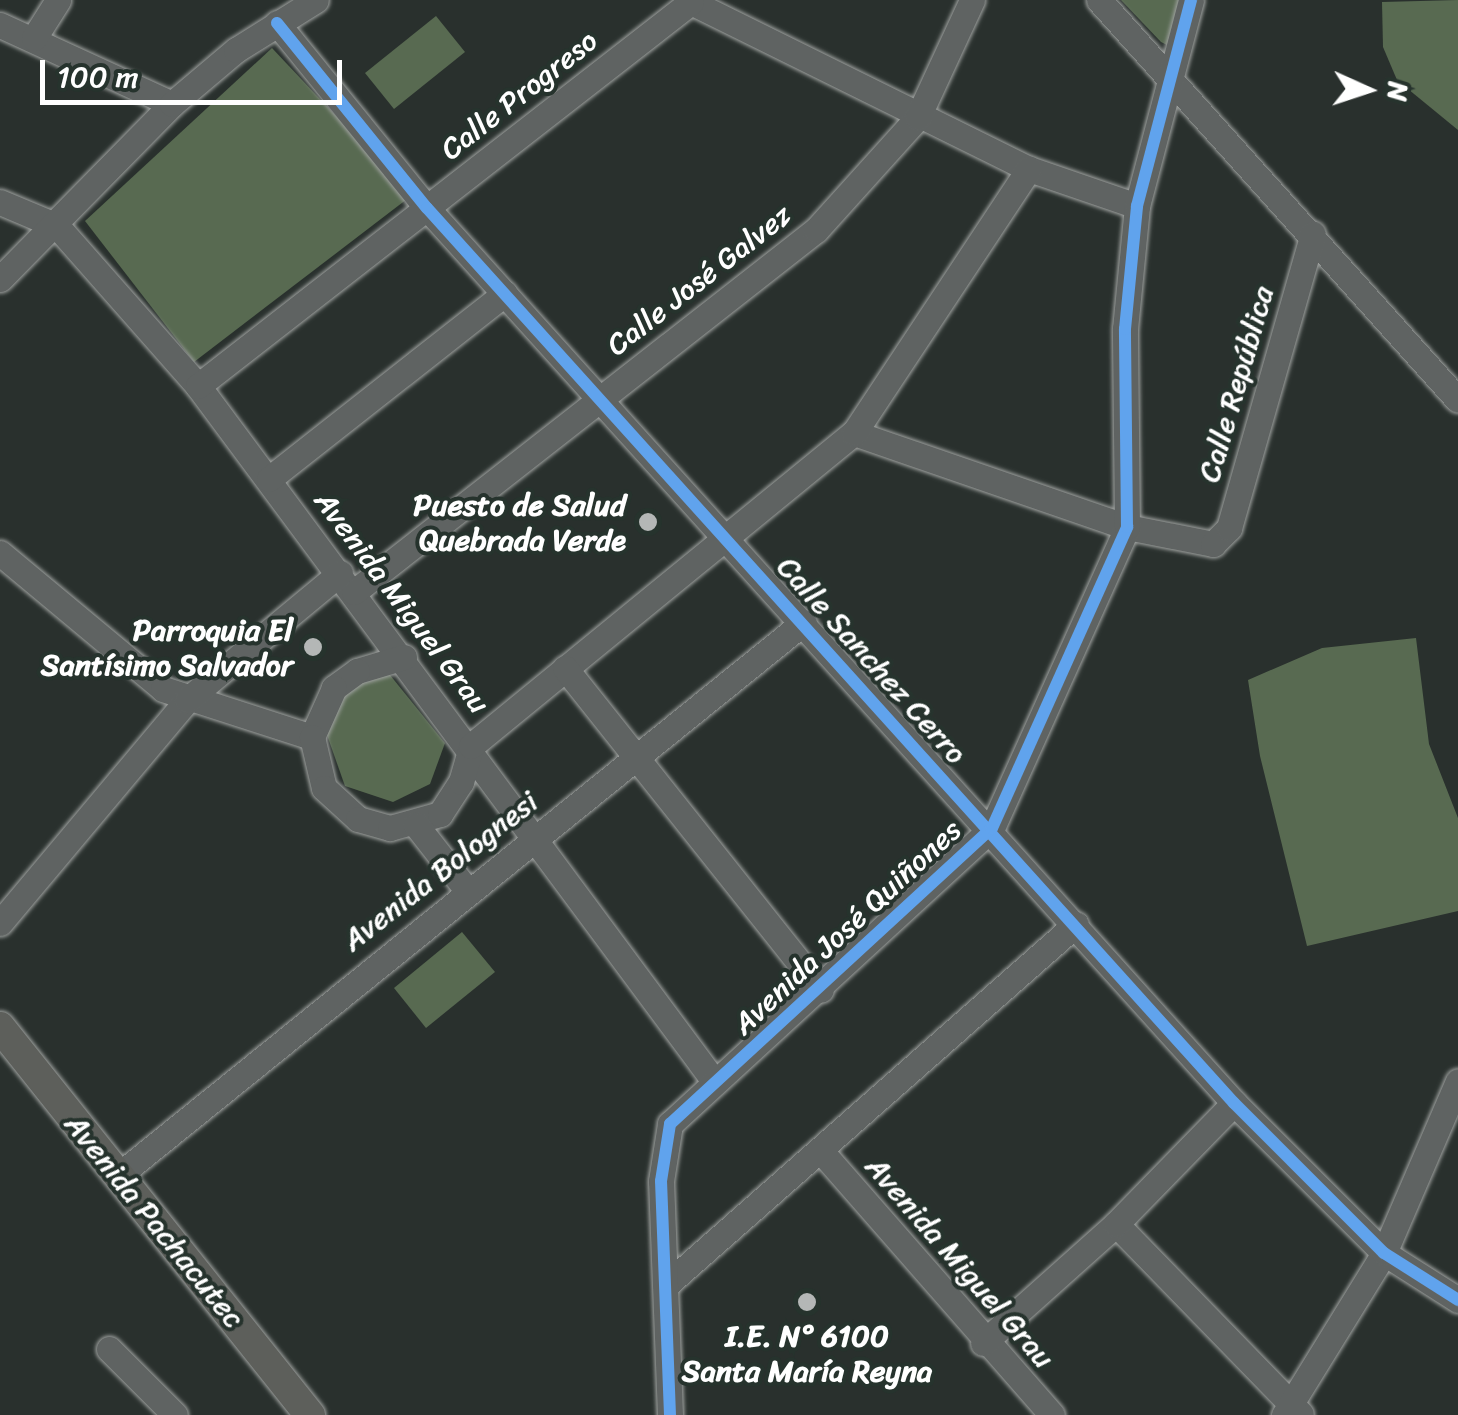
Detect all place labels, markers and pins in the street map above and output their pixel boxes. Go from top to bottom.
place label: Puesto de Salud Quebrada Verde [413,487,626,558]
marker: Puesto de Salud Quebrada Verde [635,509,661,535]
place label: Parroquia El Santísimo Salvador [41,612,293,682]
marker: Parroquia El Santísimo Salvador [302,636,324,658]
marker: I.E. N° 6100 Santa María Reyna [796,1291,818,1313]
place label: I.E. N° 6100 Santa María Reyna [682,1318,932,1388]

